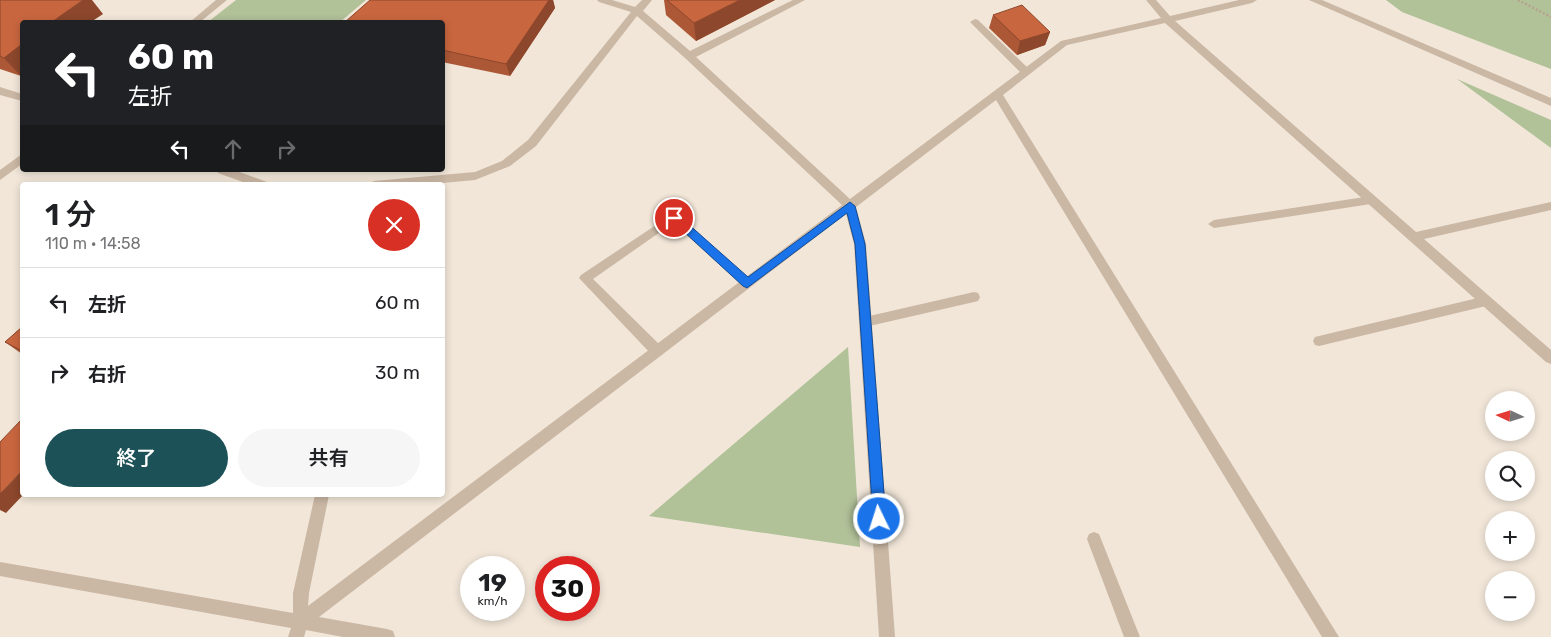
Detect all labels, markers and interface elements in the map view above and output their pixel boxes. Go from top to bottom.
text: 60 m [128,36,214,78]
icon: left [45,40,110,105]
text: 左折 [128,83,172,110]
icon: left [166,135,194,163]
icon: ahead [219,135,247,163]
icon: right [272,135,300,163]
text: 1 分 [45,197,96,233]
pin [653,197,695,239]
button: close [368,199,420,251]
icon: arrive [660,204,688,232]
text: 110 m · 14:58 [45,234,141,253]
icon: left [45,289,73,317]
text: 60 m [375,291,420,314]
text: 左折 [88,293,126,316]
icon: right [45,359,73,387]
text: 30 m [375,361,420,384]
text: 右折 [88,363,126,386]
north arrow [1485,391,1535,441]
map controls [1485,391,1535,621]
button: 終了 [45,429,228,487]
button: 共有 [238,429,420,487]
button: search [1485,451,1535,501]
position arrow [852,492,904,544]
button: + [1485,511,1535,561]
speed limit sign: 30 [535,556,600,621]
text: 19 [478,568,507,597]
button: − [1485,571,1535,621]
text: km/h [478,594,507,608]

